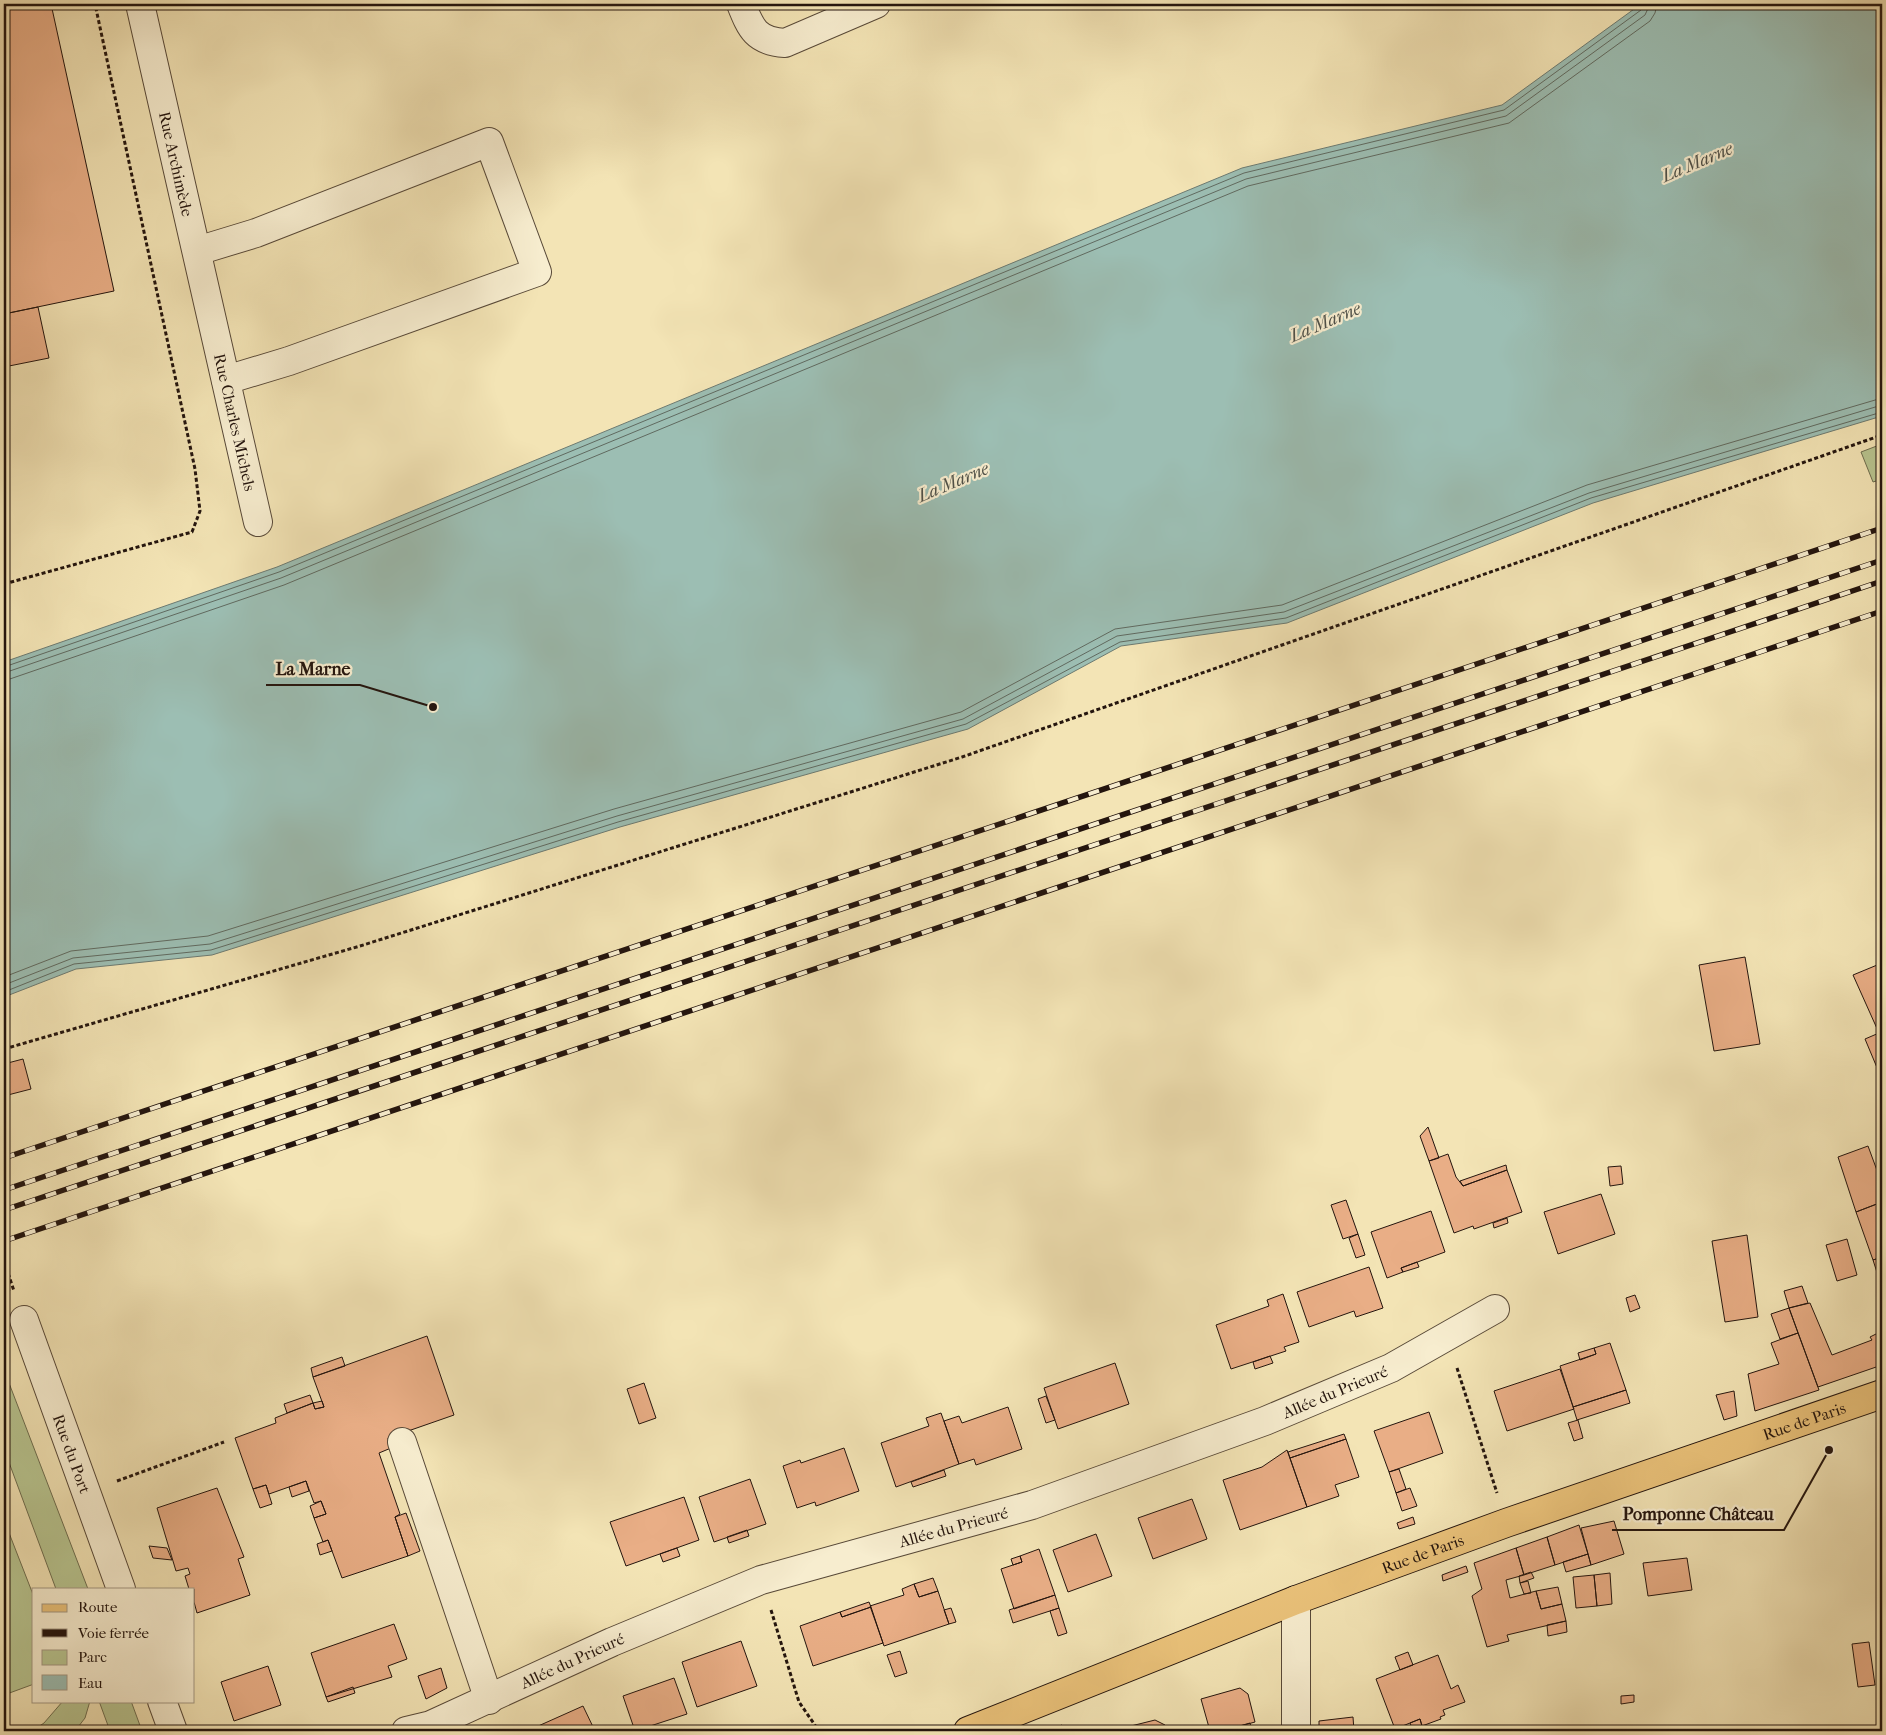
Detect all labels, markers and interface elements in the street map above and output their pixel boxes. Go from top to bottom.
street label: Rue Archimède [155,110,197,219]
water label: La Marne [1657,138,1737,188]
water label: La Marne [1285,298,1365,348]
street label: Rue Charles Michels [210,352,260,493]
water label: La Marne [913,458,993,508]
callout: La Marne [266,652,360,685]
text: La Marne [276,659,350,680]
street label: Allée du Prieuré [1279,1361,1391,1423]
street label: Rue de Paris [1760,1398,1848,1444]
street label: Rue du Port [49,1412,95,1496]
callout: Pomponne Château [1612,1497,1784,1530]
street label: Allée du Prieuré [896,1503,1010,1552]
text: Pomponne Château [1622,1504,1774,1525]
street label: Rue de Paris [1379,1530,1467,1578]
legend [32,1588,195,1702]
text: Route [78,1598,118,1616]
text: Voie ferrée [77,1624,150,1642]
street label: Allée du Prieuré [516,1629,627,1693]
text: Parc [78,1648,107,1666]
text: Eau [78,1674,103,1692]

